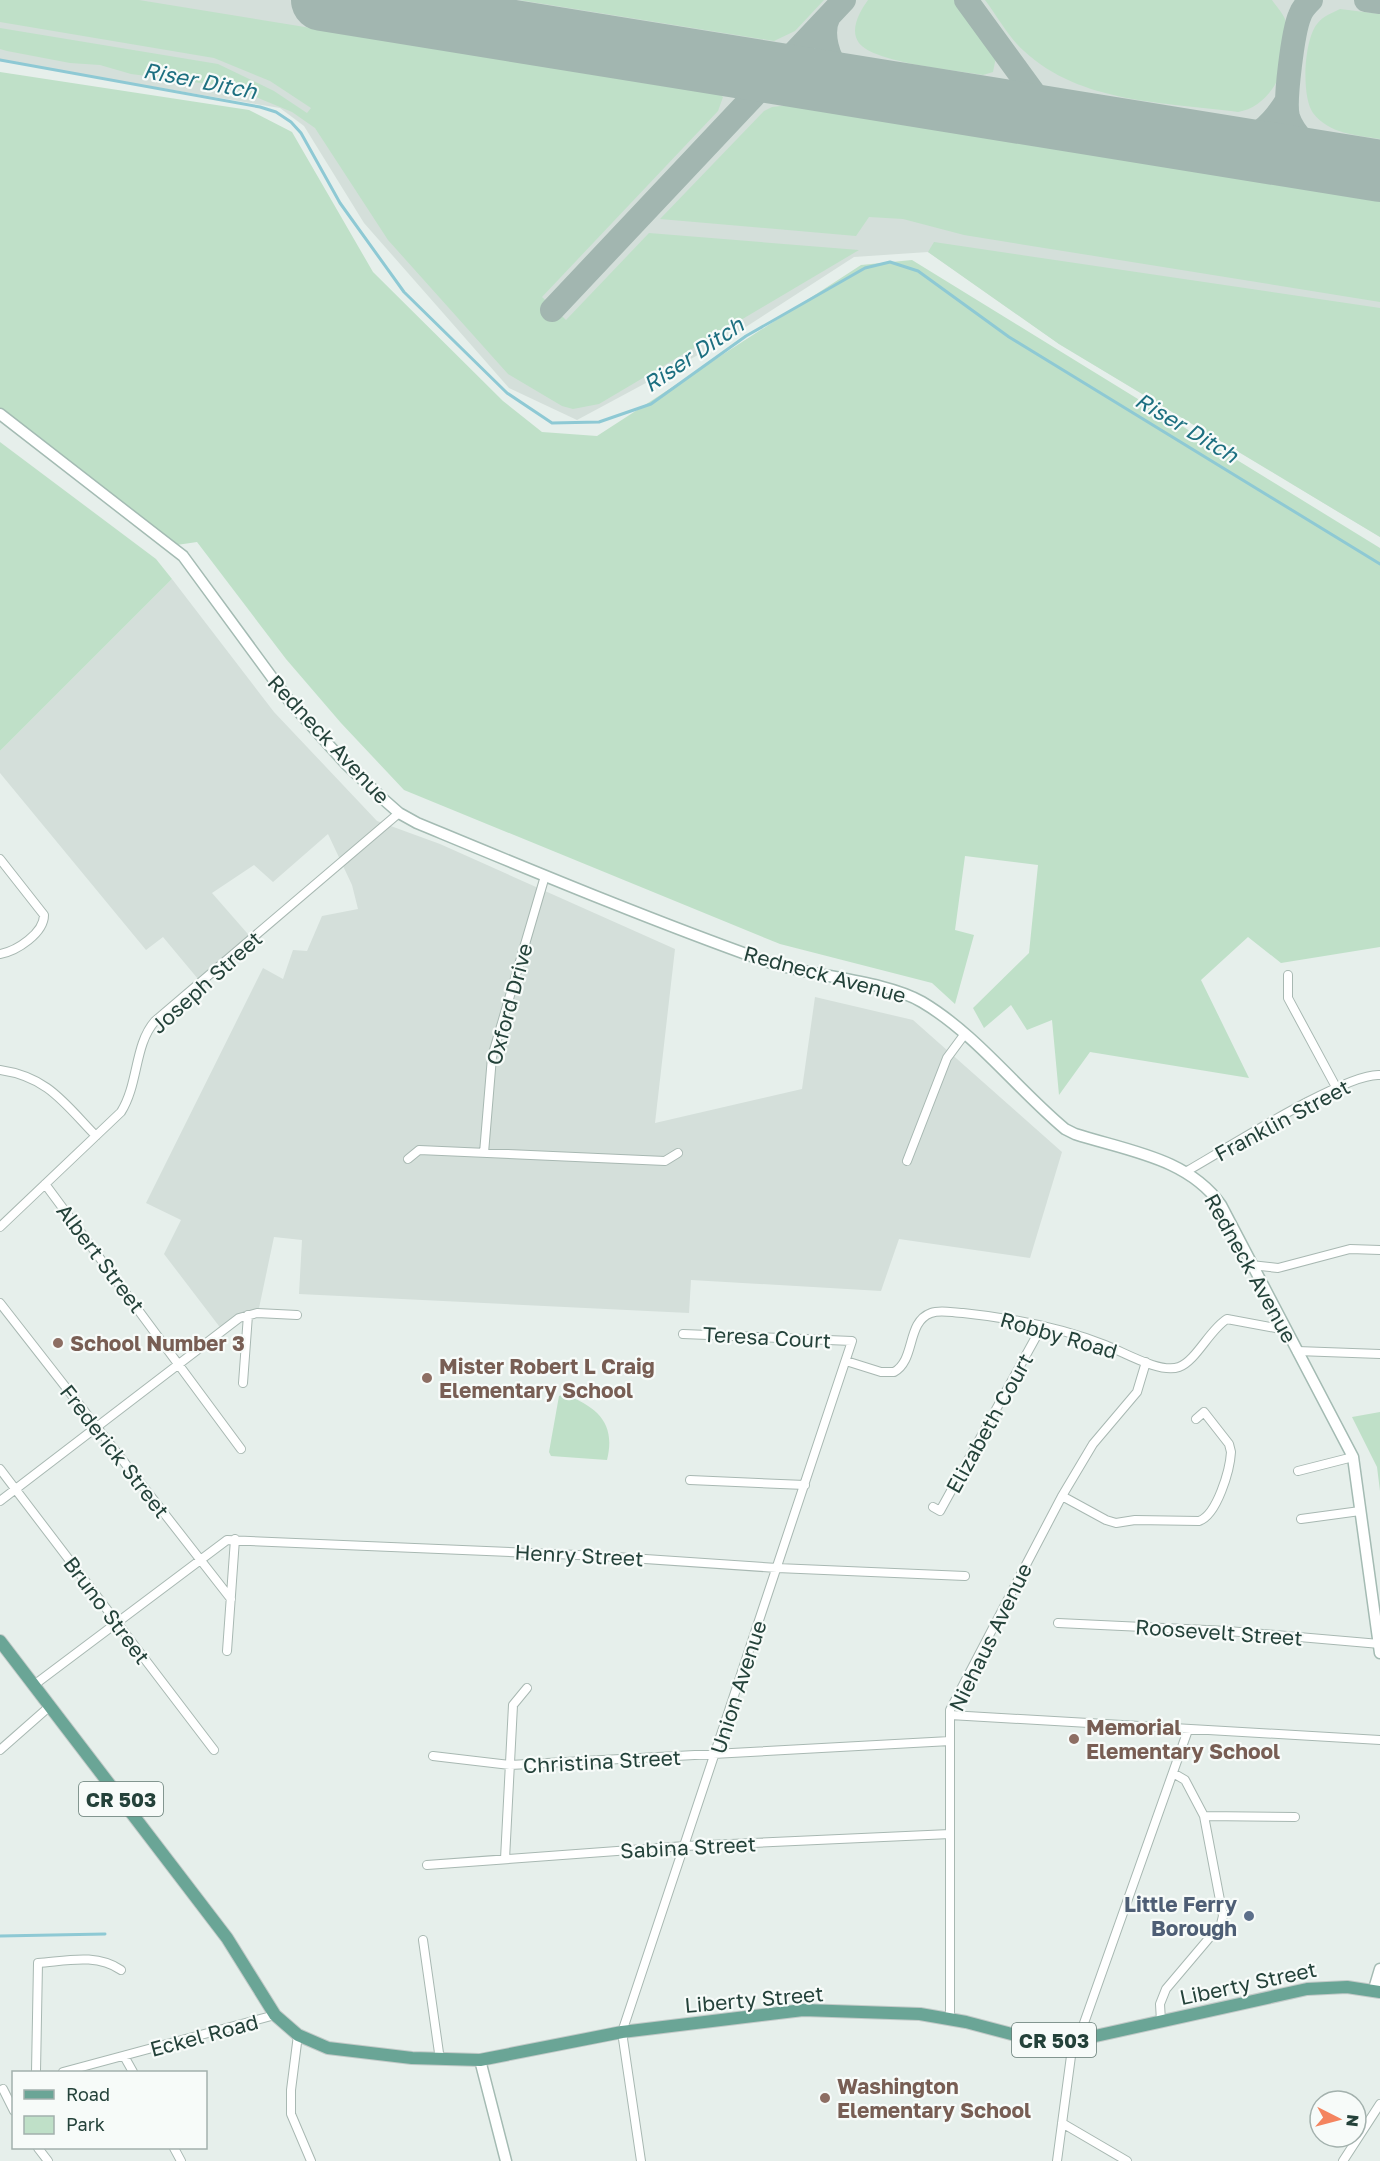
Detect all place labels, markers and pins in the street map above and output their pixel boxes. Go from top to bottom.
place label: School Number 3 [70,1330,245,1356]
marker: School Number 3 [51,1336,65,1350]
place label: Mister Robert L Craig Elementary School [439,1353,655,1403]
marker: Mister Robert L Craig Elementary School [420,1371,434,1385]
place label: Memorial Elementary School [1086,1714,1280,1764]
marker: Memorial Elementary School [1067,1732,1081,1746]
place label: Little Ferry Borough [1124,1891,1237,1941]
marker: Little Ferry Borough [1242,1909,1256,1923]
place label: Washington Elementary School [837,2073,1031,2123]
marker: Washington Elementary School [818,2091,832,2105]

